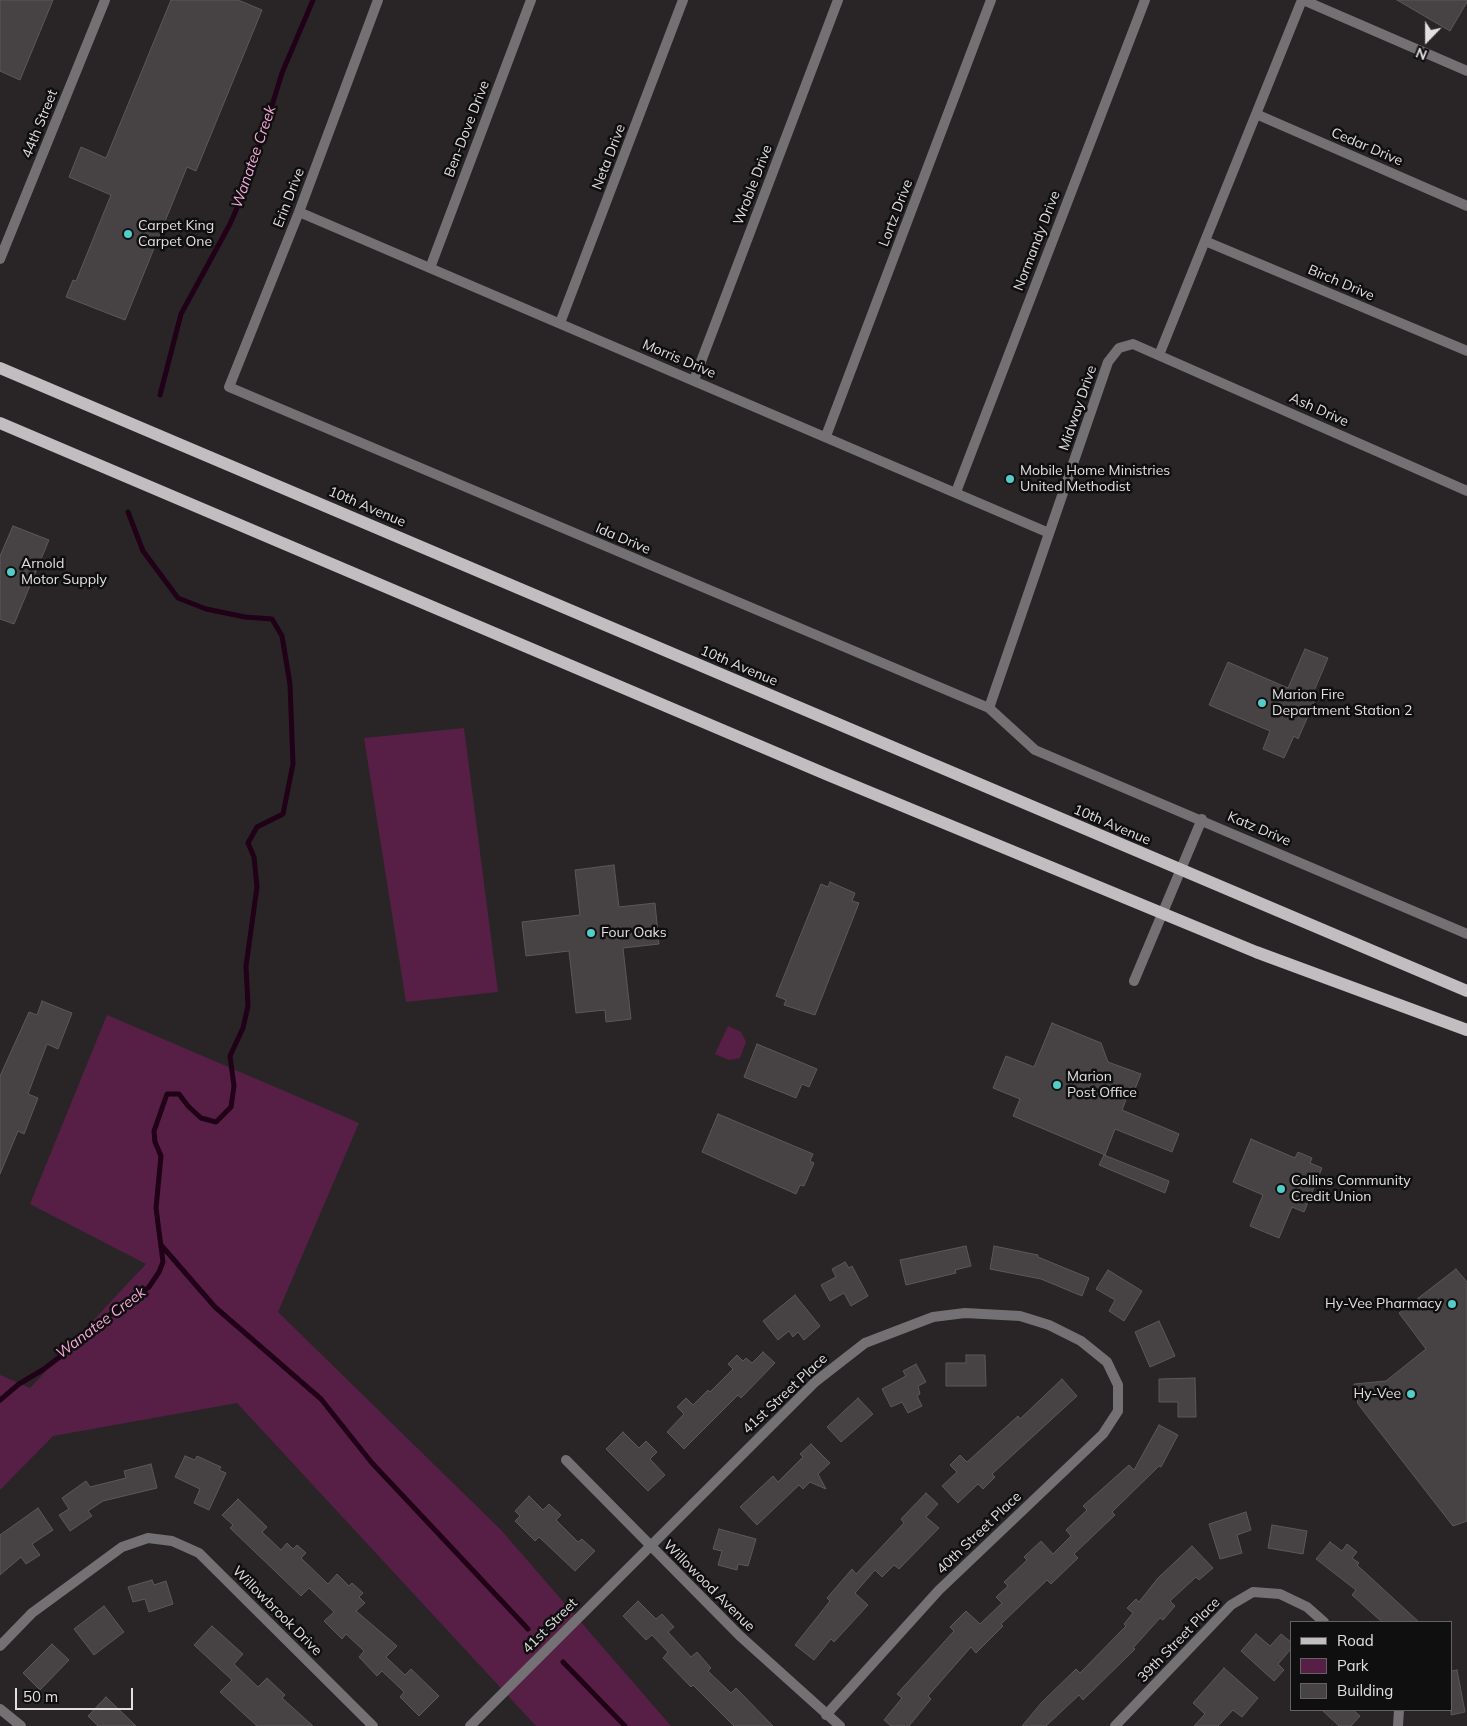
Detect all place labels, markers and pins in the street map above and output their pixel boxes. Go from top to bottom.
place label: Carpet King Carpet One [138,218,214,250]
marker: Carpet King Carpet One [122,228,134,240]
place label: Mobile Home Ministries United Methodist [1020,463,1170,496]
marker: Mobile Home Ministries United Methodist [1004,473,1016,485]
place label: Arnold Motor Supply [21,556,107,588]
marker: Arnold Motor Supply [5,566,17,578]
place label: Marion Fire Department Station 2 [1272,687,1412,720]
marker: Marion Fire Department Station 2 [1256,697,1268,709]
place label: Four Oaks [601,925,667,941]
marker: Four Oaks [585,927,597,939]
place label: Marion Post Office [1067,1069,1137,1102]
marker: Marion Post Office [1051,1079,1063,1091]
place label: Collins Community Credit Union [1291,1173,1411,1206]
marker: Collins Community Credit Union [1275,1183,1287,1195]
place label: Hy-Vee Pharmacy [1325,1296,1442,1312]
marker: Hy-Vee Pharmacy [1446,1298,1458,1310]
place label: Hy-Vee [1354,1386,1401,1402]
marker: Hy-Vee [1405,1388,1417,1400]

